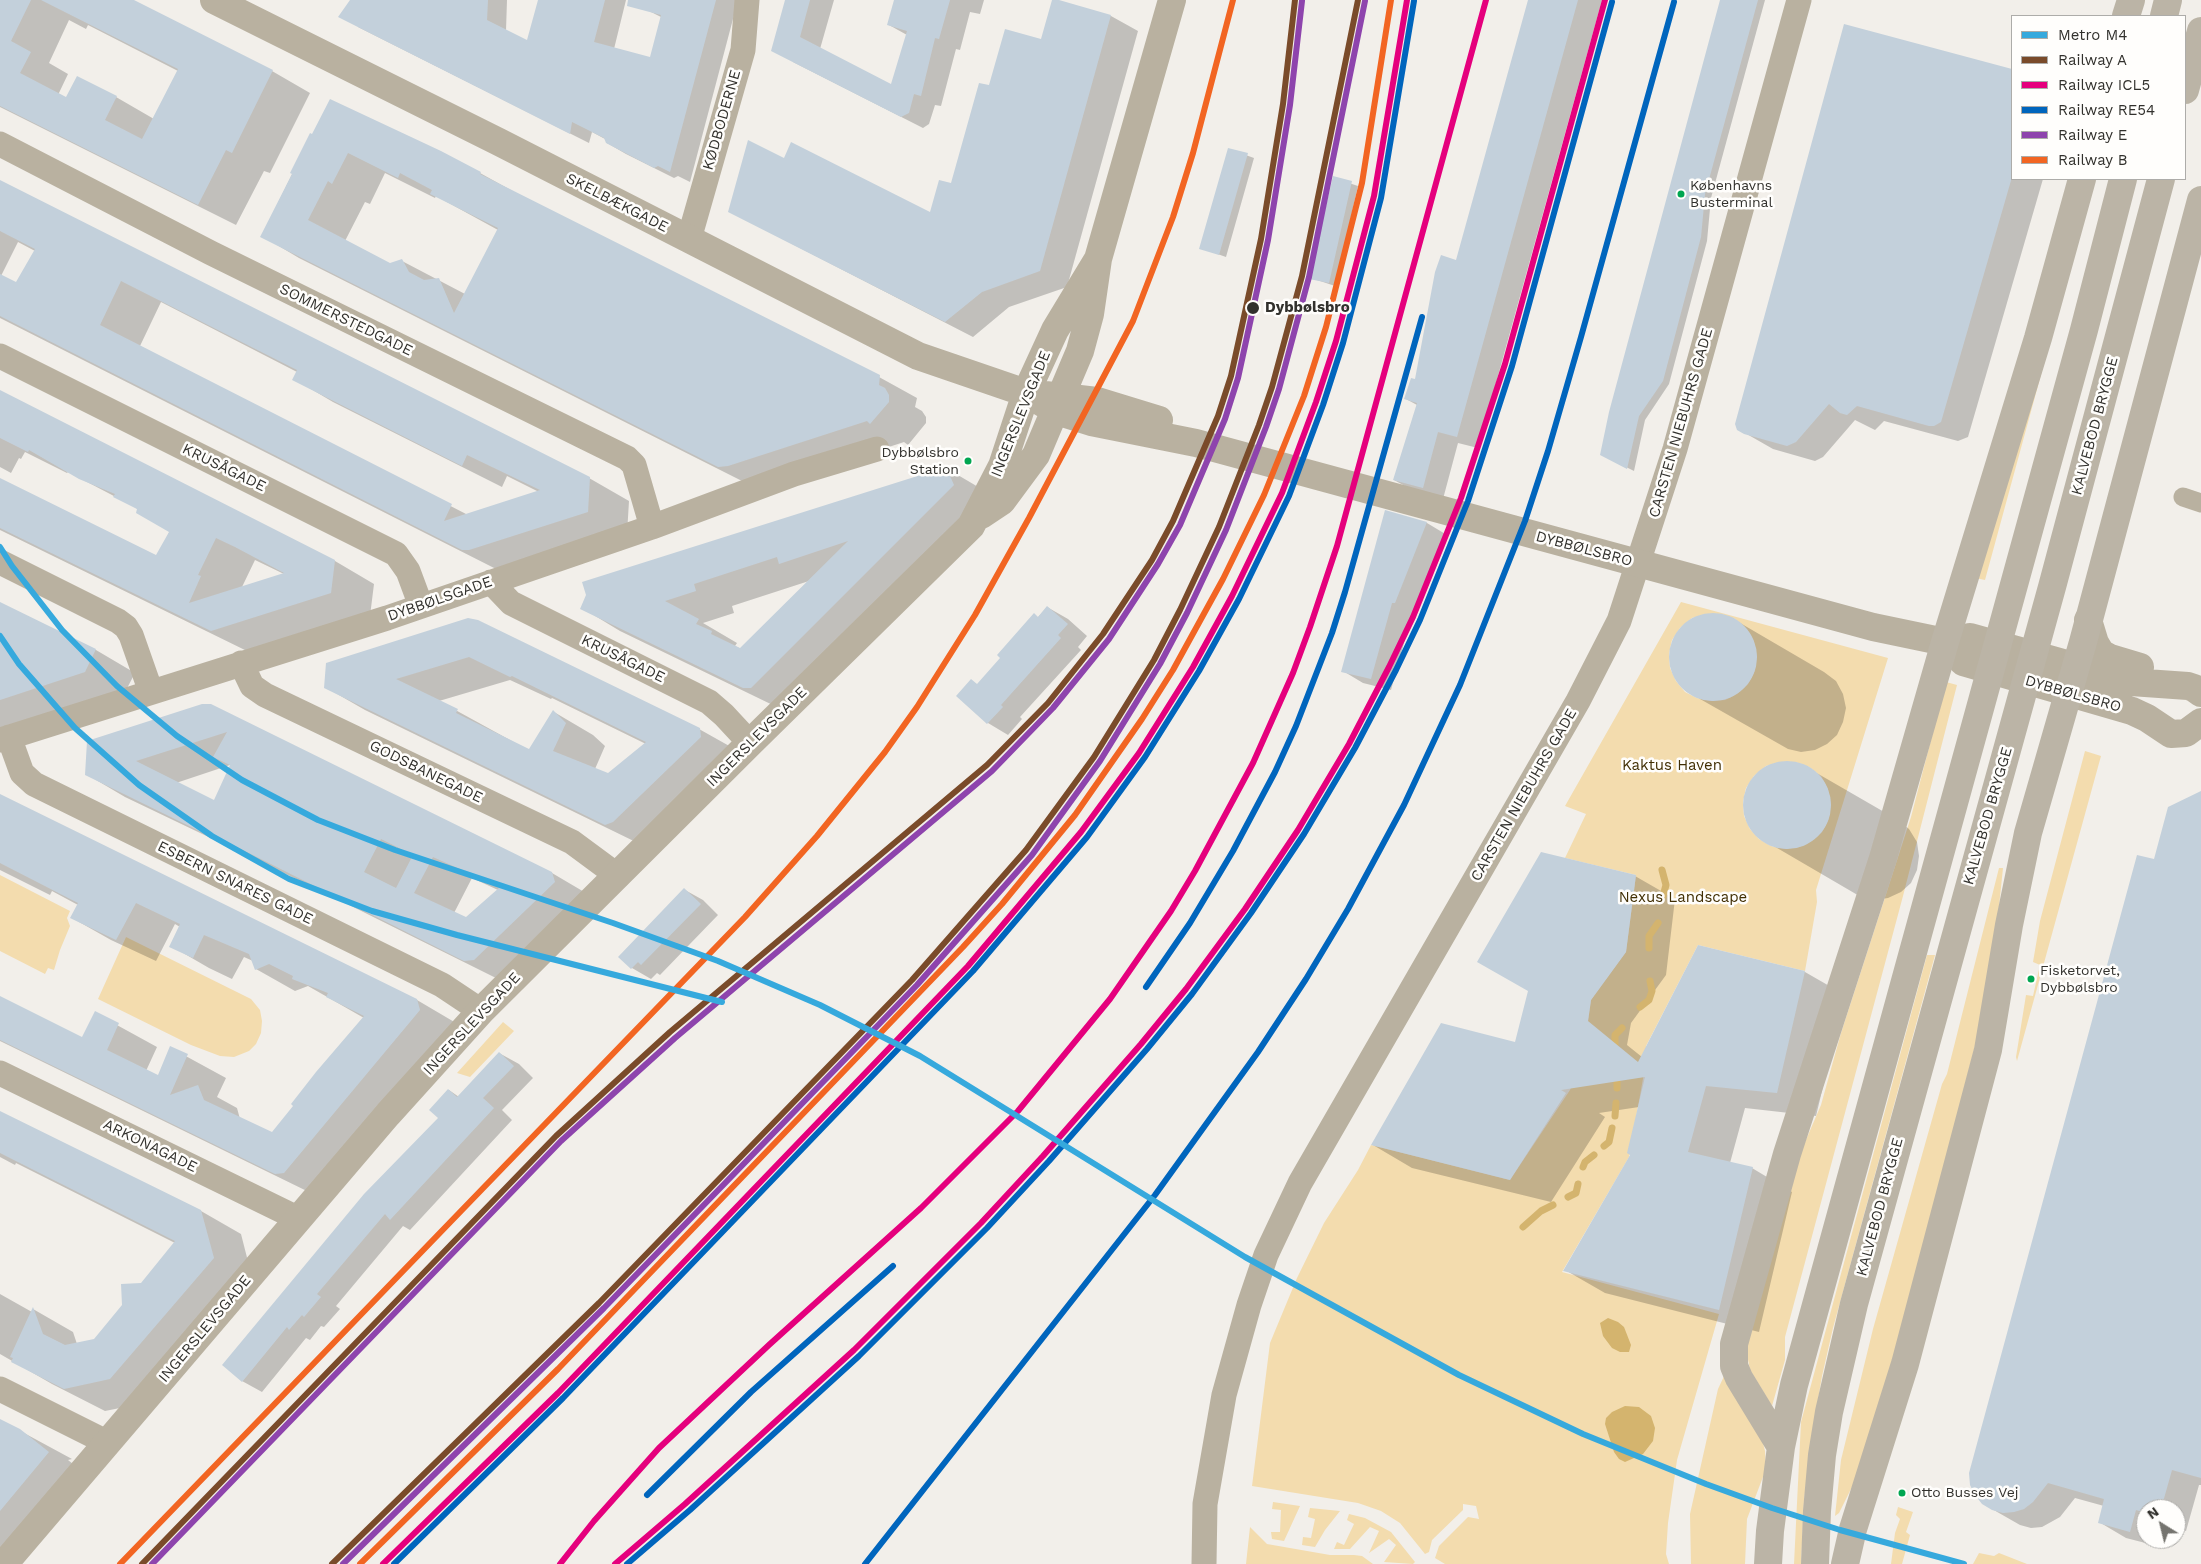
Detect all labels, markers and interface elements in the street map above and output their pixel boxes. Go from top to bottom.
legend [2011,15,2186,180]
text: Metro M4 [2058,26,2127,44]
text: Railway A [2058,51,2127,69]
street label: KØDBODERNE [699,68,745,172]
text: Railway ICL5 [2058,76,2150,94]
text: Railway RE54 [2058,101,2155,119]
text: Railway E [2058,126,2127,144]
text: Railway B [2058,151,2128,169]
street label: SKELBÆKGADE [563,169,671,237]
place label: Københavns Busterminal [1690,178,1773,210]
marker: Københavns Busterminal [1676,189,1686,199]
street label: SOMMERSTEDGADE [277,280,415,360]
place label: Dybbølsbro [1265,299,1350,317]
marker: Dybbølsbro [1245,300,1261,316]
street label: CARSTEN NIEBUHRS GADE [1645,326,1717,520]
street label: INGERSLEVSGADE [988,348,1054,480]
street label: KALVEBOD BRYGGE [2068,355,2122,497]
street label: KRUSÅGADE [179,440,269,496]
place label: Dybbølsbro Station [881,445,959,478]
marker: Dybbølsbro Station [963,456,973,466]
street label: DYBBØLSBRO [1534,527,1634,571]
street label: DYBBØLSGADE [385,573,495,625]
street label: KRUSÅGADE [578,631,668,687]
street label: DYBBØLSBRO [2023,672,2123,716]
street label: INGERSLEVSGADE [703,683,811,791]
street label: CARSTEN NIEBUHRS GADE [1467,705,1581,885]
street label: GODSBANEGADE [367,737,485,807]
street label: KALVEBOD BRYGGE [1960,745,2016,887]
park label: Kaktus Haven [1622,757,1722,775]
street label: ESBERN SNARES GADE [154,838,316,928]
park label: Nexus Landscape [1619,889,1747,907]
place label: Fisketorvet, Dybbølsbro [2040,963,2120,996]
street label: INGERSLEVSGADE [420,969,524,1079]
marker: Fisketorvet, Dybbølsbro [2026,974,2036,984]
street label: ARKONAGADE [100,1116,200,1176]
street label: KALVEBOD BRYGGE [1853,1136,1907,1278]
street label: INGERSLEVSGADE [155,1272,255,1386]
place label: Otto Busses Vej [1911,1485,2018,1501]
marker: Otto Busses Vej [1897,1488,1907,1498]
north arrow [2136,1499,2186,1549]
text: N [2144,1503,2162,1522]

